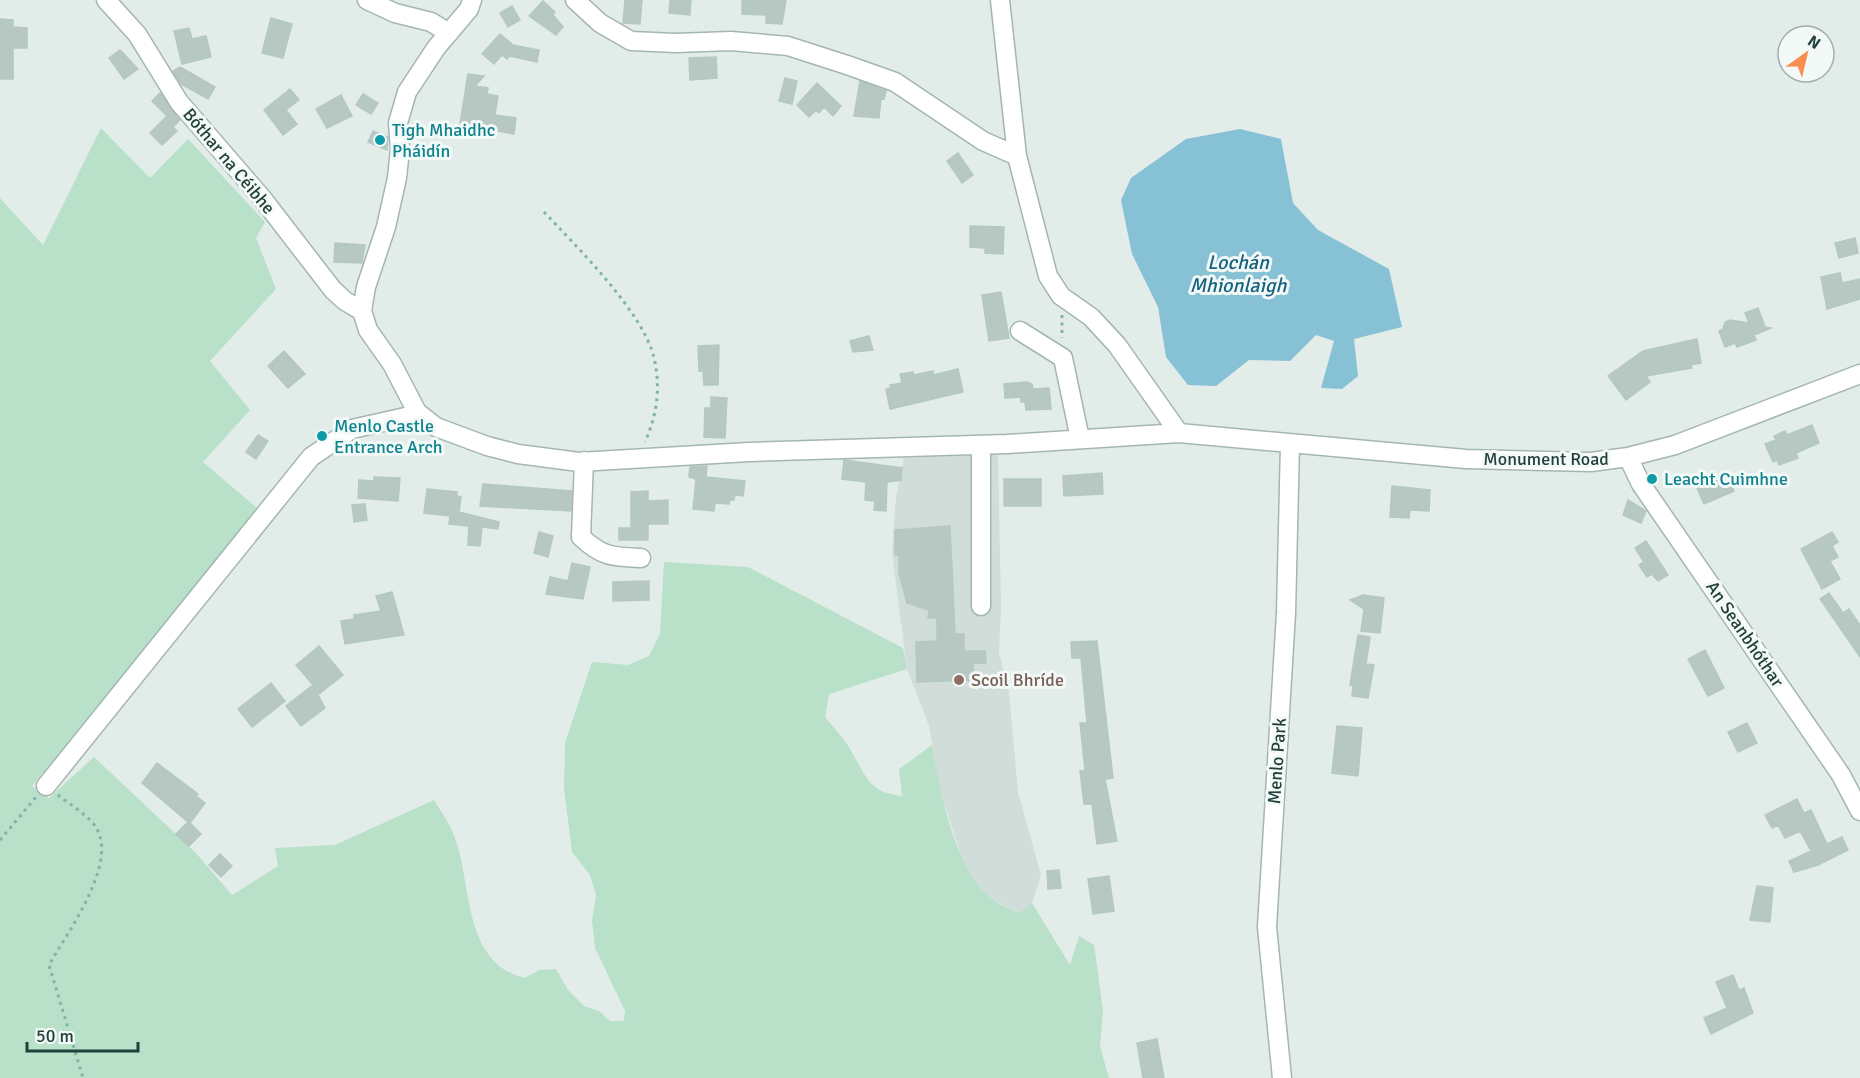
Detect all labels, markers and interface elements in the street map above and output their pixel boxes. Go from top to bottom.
north arrow [1776,24,1836,84]
text: N [1804,31,1824,54]
street label: Bóthar na Céibhe [178,103,280,219]
place label: Tigh Mhaidhc Pháidín [392,119,495,162]
marker: Tigh Mhaidhc Pháidín [373,133,387,147]
water label: Lochán Mhionlaigh [1190,250,1287,298]
place label: Menlo Castle Entrance Arch [334,415,443,458]
marker: Menlo Castle Entrance Arch [315,429,329,443]
street label: Monument Road [1483,448,1609,470]
place label: Leacht Cuimhne [1664,468,1788,490]
marker: Leacht Cuimhne [1645,472,1659,486]
street label: An Seanbhóthar [1701,577,1789,691]
place label: Scoil Bhríde [971,669,1064,691]
marker: Scoil Bhríde [952,673,966,687]
street label: Menlo Park [1263,717,1291,805]
scale bar [27,1015,138,1053]
text: 50 m [36,1025,74,1047]

